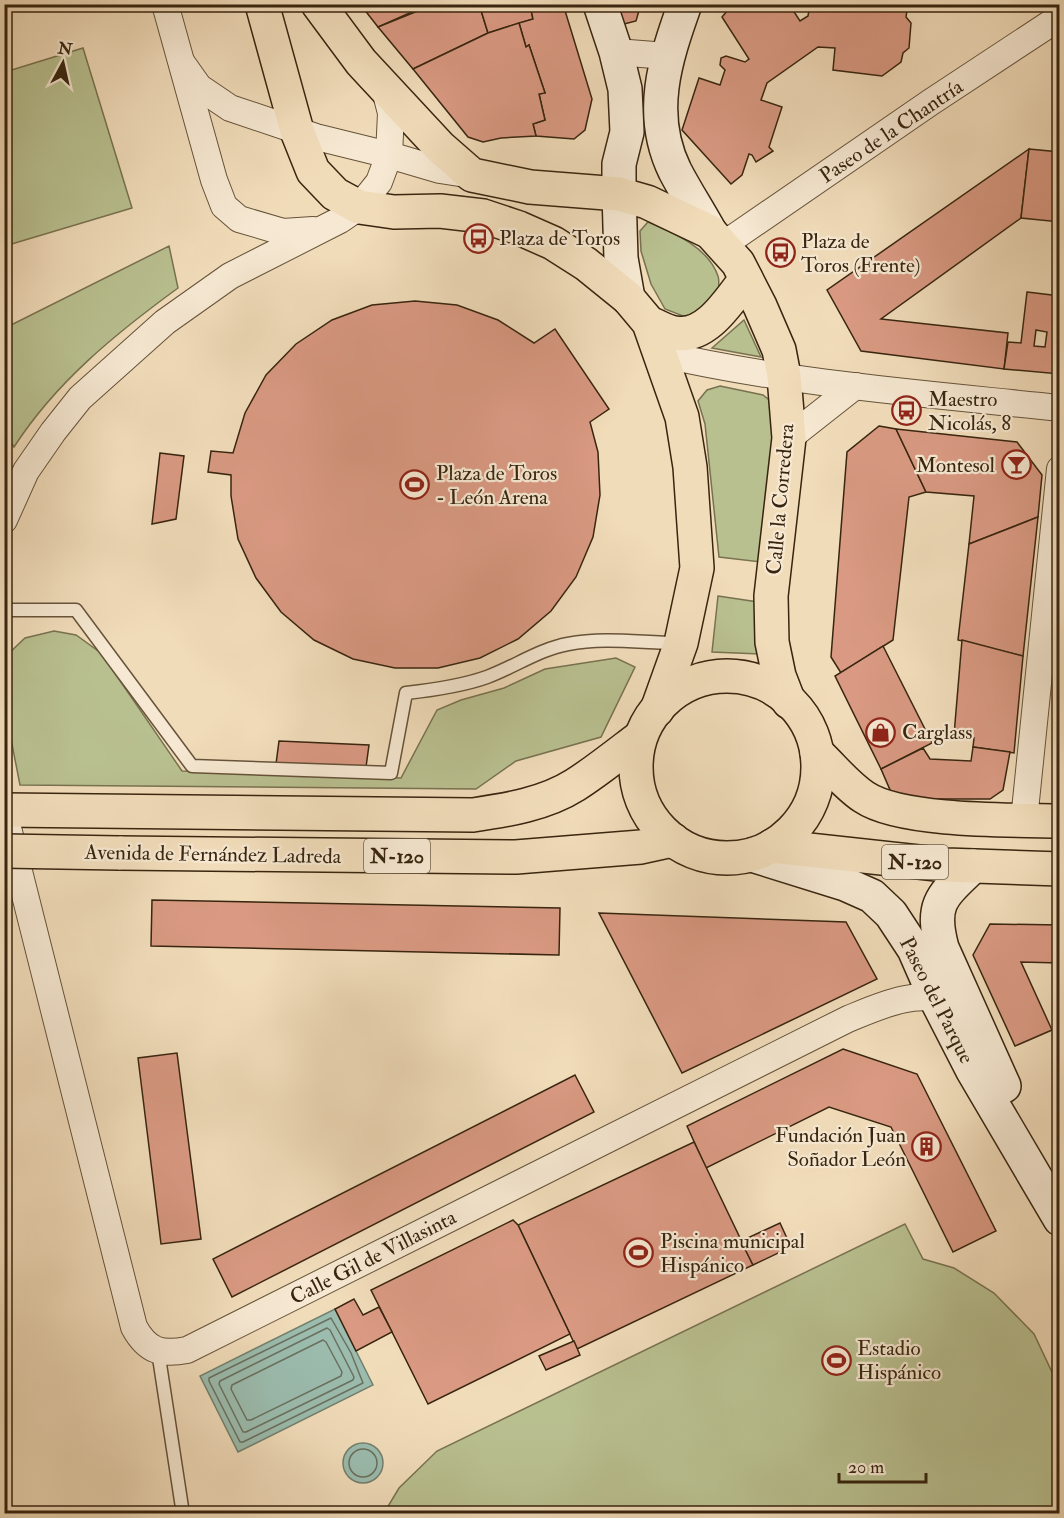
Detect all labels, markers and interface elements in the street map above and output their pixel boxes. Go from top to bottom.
north arrow [33,33,93,93]
text: N [55,38,74,60]
street label: Paseo de la Chantría [814,73,969,189]
bus stop icon: Plaza de Toros [462,222,494,254]
place label: Plaza de Toros [499,225,620,252]
place label: Plaza de Toros (Frente) [801,228,920,279]
bus stop icon: Plaza de Toros (Frente) [764,237,796,269]
place label: Maestro Nicolás, 8 [928,386,1011,437]
bus stop icon: Maestro Nicolás, 8 [891,395,923,427]
street label: Calle la Corredera [760,422,801,576]
bar icon: Montesol [1000,449,1032,481]
place label: Montesol [916,452,996,479]
place label: Plaza de Toros - León Arena [436,460,557,511]
sports icon: Plaza de Toros - León Arena [399,469,431,501]
shop icon: Carglass [865,716,897,748]
place label: Carglass [902,719,972,746]
street label: Avenida de Fernández Ladreda [83,839,342,870]
road number: N-120 [364,839,430,873]
road number: N-120 [882,845,948,879]
street label: Paseo del Parque [893,932,980,1068]
place label: Fundación Juan Soñador León [775,1122,906,1173]
building icon: Fundación Juan Soñador León [911,1131,943,1163]
street label: Calle Gil de Villasinta [286,1204,461,1311]
place label: Piscina municipal Hispánico [660,1228,805,1279]
sports icon: Piscina municipal Hispánico [623,1237,655,1269]
place label: Estadio Hispánico [857,1335,941,1386]
sports icon: Estadio Hispánico [820,1344,852,1376]
scale bar [839,1446,926,1484]
text: 20 m [848,1456,884,1479]

